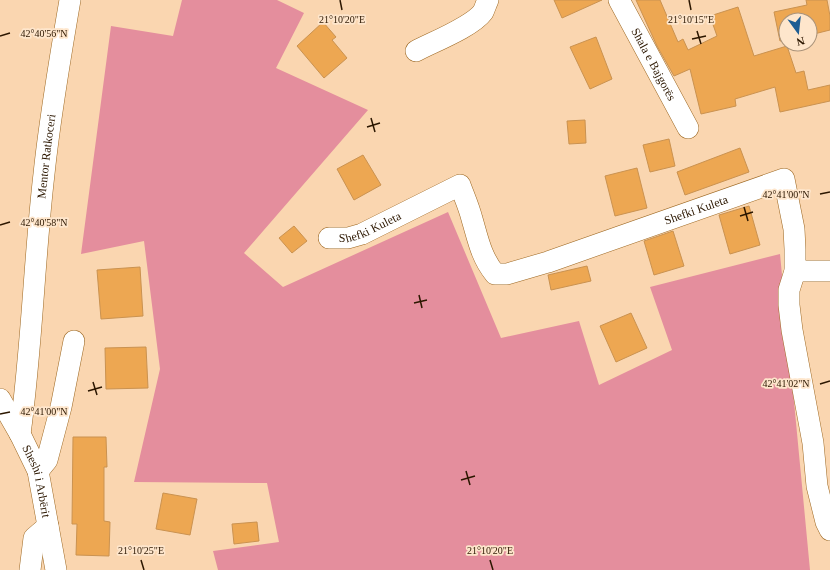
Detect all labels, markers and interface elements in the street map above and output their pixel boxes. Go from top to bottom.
north arrow [778,12,818,52]
text: 21°10'20"E [319,14,365,25]
text: 21°10'15"E [668,14,714,25]
street label: Shala e Bajgorës [628,25,679,103]
text: 42°40'56"N [20,28,68,39]
text: N [795,35,806,48]
street label: Mentor Ratkoceri [34,112,58,199]
text: 42°41'00"N [762,189,810,200]
street label: Shefki Kuleta [662,192,730,228]
street label: Shefki Kuleta [339,208,404,245]
text: 42°40'58"N [20,217,68,228]
text: 42°41'02"N [762,378,810,389]
text: 42°41'00"N [20,406,68,417]
street label: Sheshi i Arbërit [19,443,53,519]
text: 21°10'25"E [118,545,164,556]
text: 21°10'20"E [467,545,513,556]

